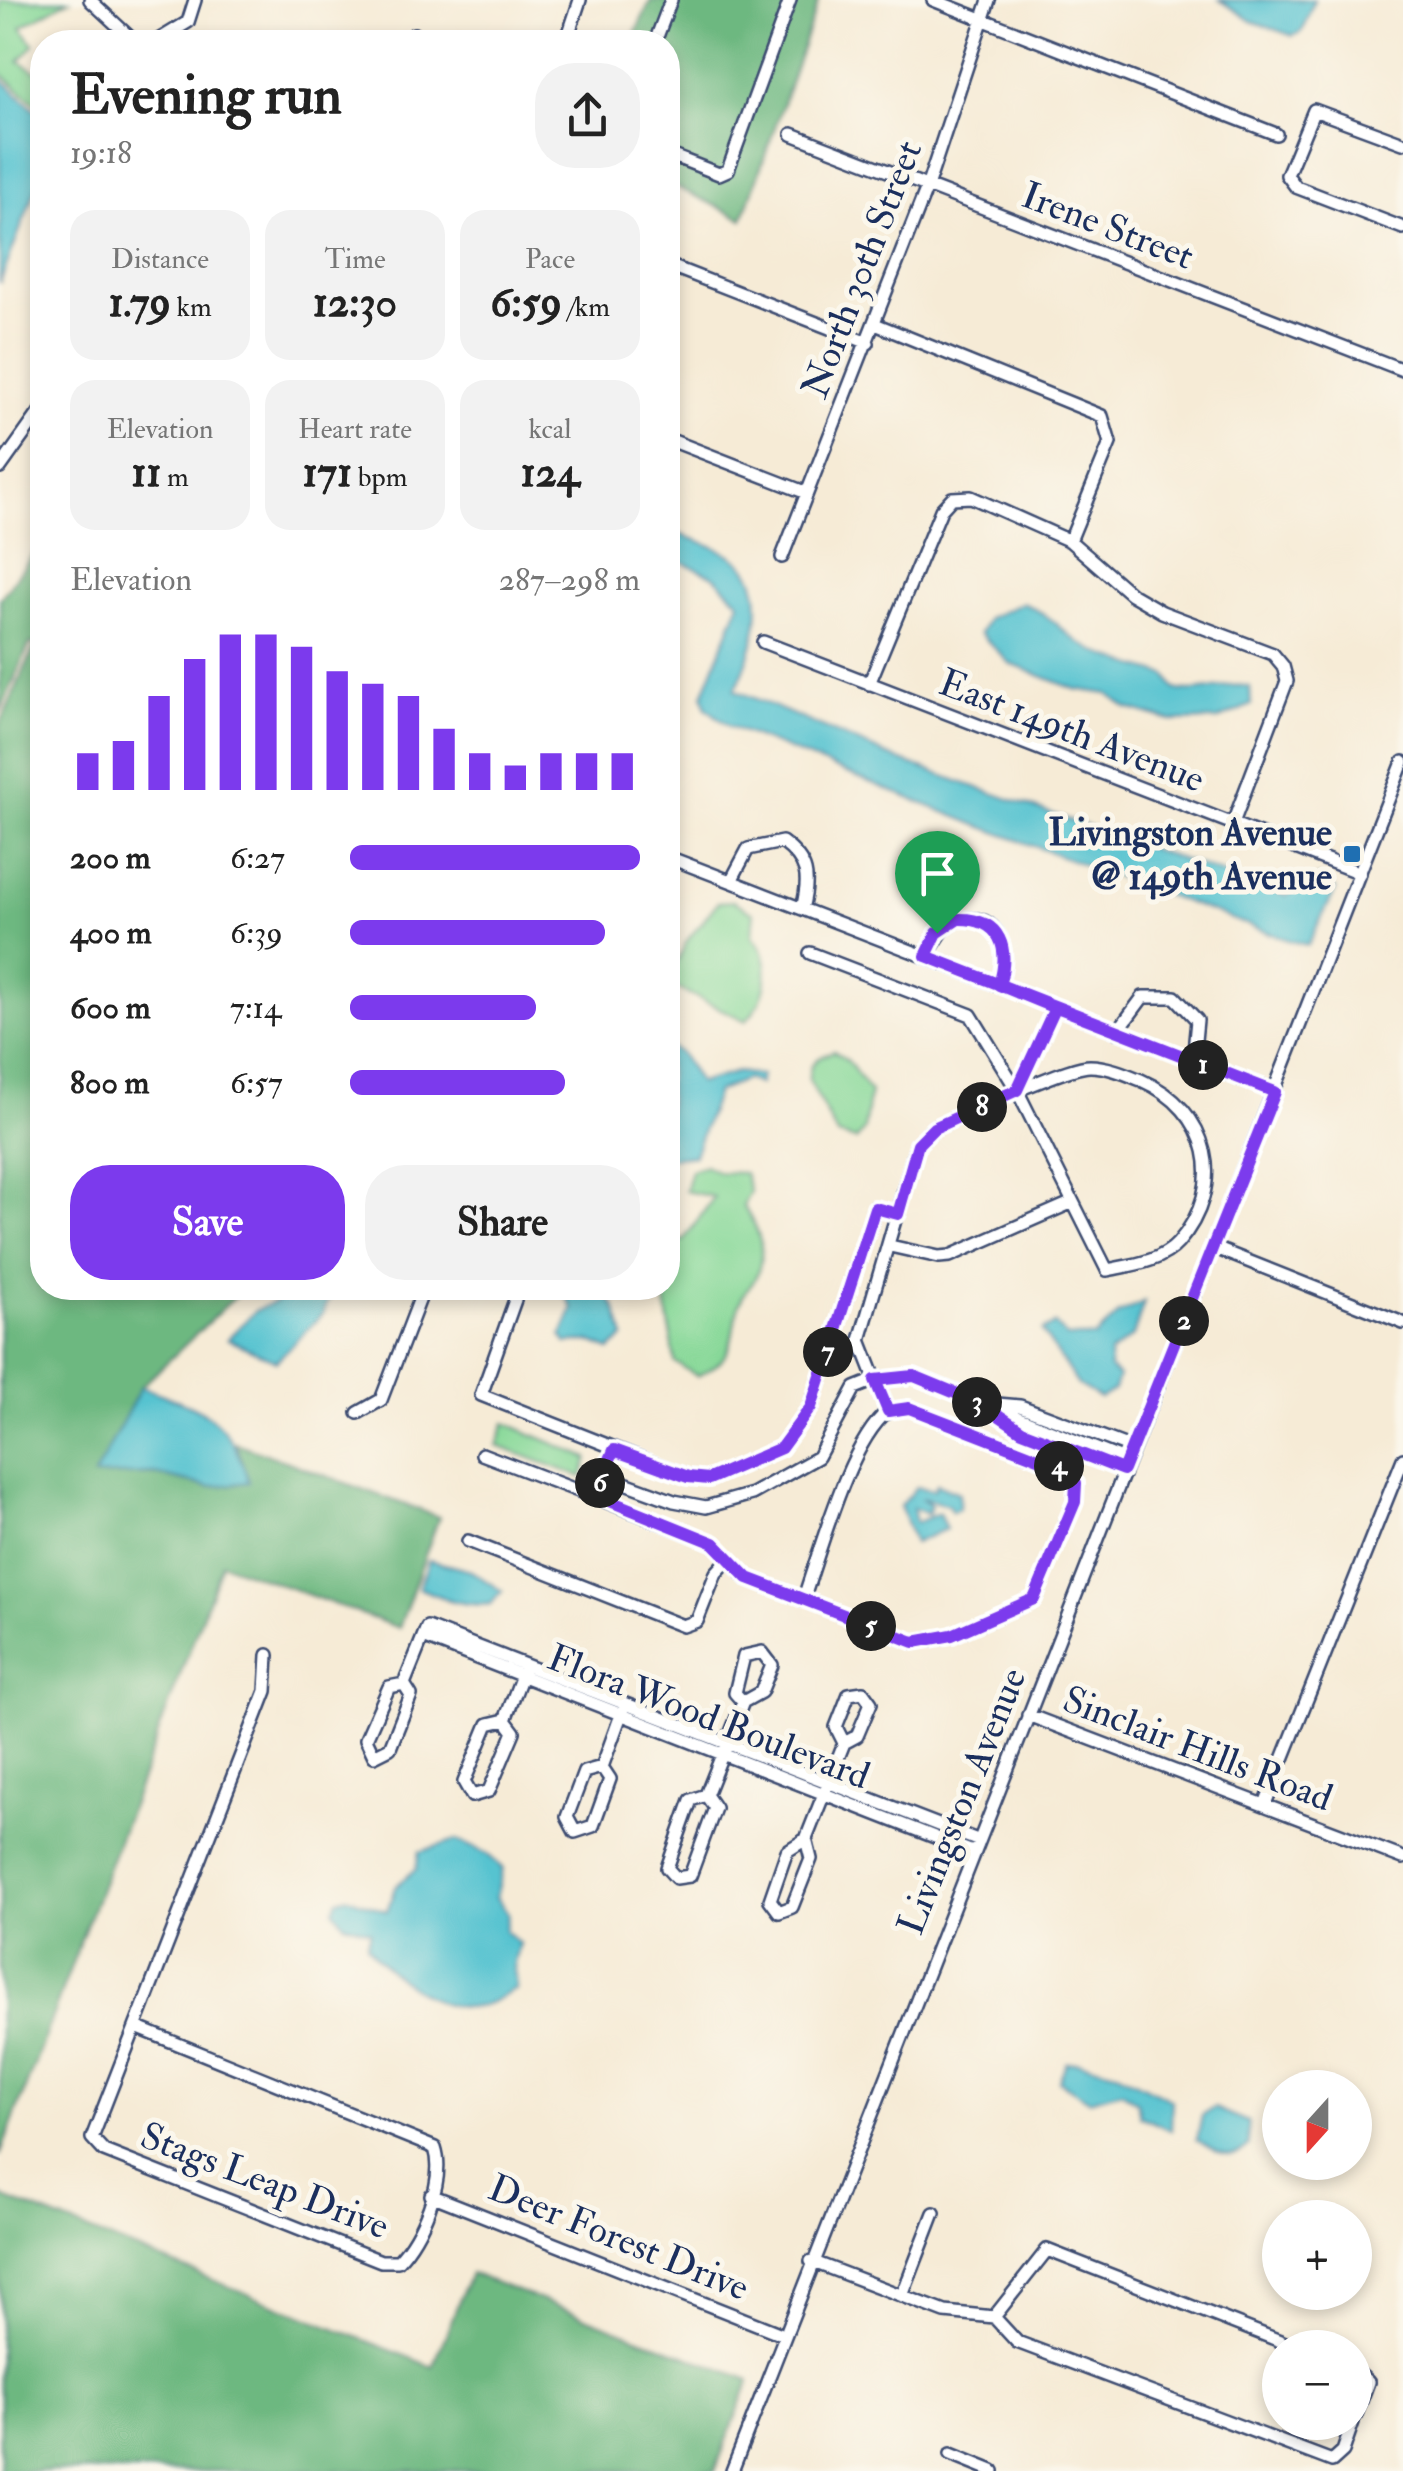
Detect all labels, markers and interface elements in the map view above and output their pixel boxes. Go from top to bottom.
text: Evening run [70,61,342,130]
button: share [535,63,640,168]
text: 19:18 [70,133,132,173]
street label: North 30th Street [791,134,933,405]
street label: Irene Street [1015,171,1200,281]
text: Distance [111,242,209,277]
text: Time [324,242,386,277]
text: Pace [525,242,575,277]
text: 1.79 [108,277,171,329]
text: 12:30 [313,277,397,329]
text: 6:59 [490,277,562,329]
text: km [171,290,212,325]
text: /km [562,290,610,325]
text: Elevation [107,412,213,447]
text: Heart rate [298,412,412,447]
text: kcal [529,412,571,447]
text: 11 [131,447,161,499]
text: 171 [303,447,352,499]
text: 124 [521,447,579,499]
text: m [161,460,189,495]
text: bpm [352,460,407,495]
text: Elevation [70,560,192,600]
text: 287–298 m [499,560,640,600]
street label: East 149th Avenue [932,658,1211,804]
place label: Livingston Avenue @ 149th Avenue [1049,809,1332,901]
pin [895,831,980,934]
text: 200 m [70,838,151,878]
text: 6:27 [230,838,285,878]
marker: Livingston Avenue @ 149th Avenue [1341,843,1363,865]
icon: arrive [910,846,965,901]
text: 400 m [70,913,152,953]
text: 6:39 [230,913,283,953]
text: 600 m [70,988,151,1028]
text: 7:14 [230,988,281,1028]
pin: 1 [1178,1040,1228,1090]
text: 1 [1198,1047,1208,1082]
text: 800 m [70,1063,149,1103]
text: 6:57 [230,1063,283,1103]
pin: 8 [957,1082,1007,1132]
text: 8 [975,1089,989,1124]
button: Save [70,1165,345,1280]
button: Share [365,1165,640,1280]
pin: 2 [1159,1296,1209,1346]
text: 2 [1177,1303,1191,1338]
pin: 7 [803,1327,853,1377]
text: 7 [822,1334,834,1369]
pin: 3 [952,1377,1002,1427]
text: 3 [972,1384,982,1419]
pin: 4 [1034,1441,1084,1491]
text: 4 [1051,1448,1067,1483]
pin: 6 [575,1458,625,1508]
text: 6 [593,1465,607,1500]
pin: 5 [846,1601,896,1651]
text: 5 [865,1608,877,1643]
street label: Flora Wood Boulevard [541,1633,877,1801]
street label: Livingston Avenue [887,1661,1037,1942]
street label: Sinclair Hills Road [1056,1676,1339,1822]
north arrow [1262,2070,1372,2180]
map controls [1262,2070,1372,2440]
street label: Stags Leap Drive [134,2112,396,2250]
street label: Deer Forest Drive [482,2164,756,2312]
button: + [1262,2200,1372,2310]
button: − [1262,2330,1372,2440]

